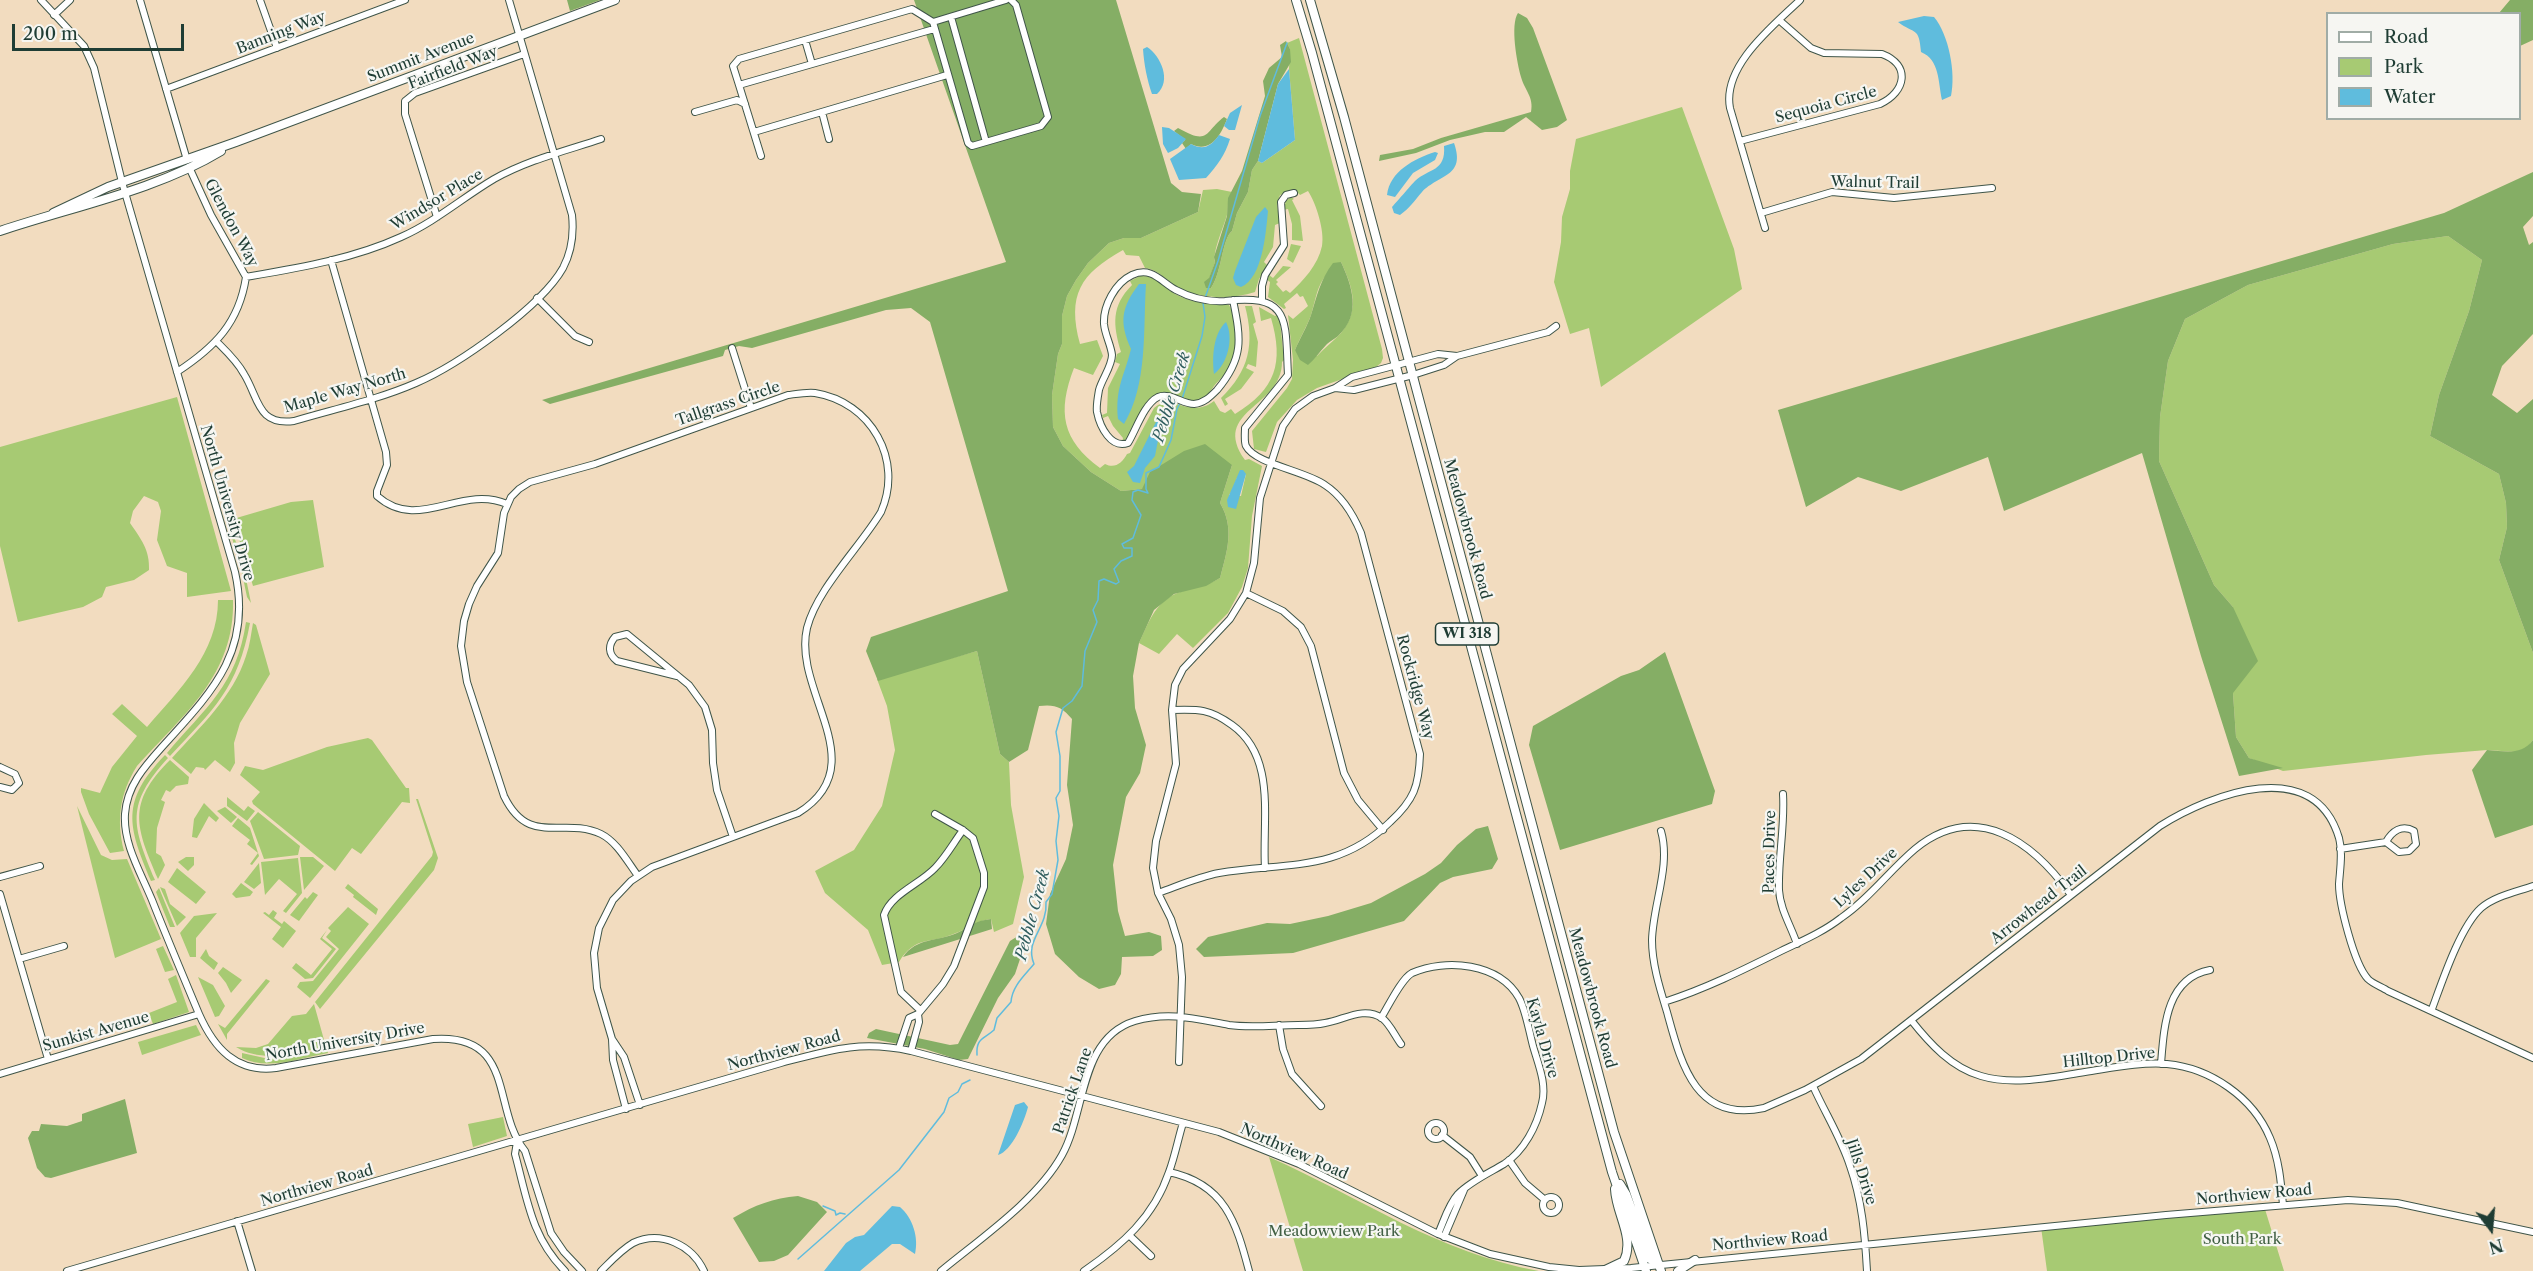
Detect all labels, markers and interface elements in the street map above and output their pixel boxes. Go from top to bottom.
street label: Banning Way [234,8,328,58]
scale bar [15,12,188,50]
legend [2326,12,2521,120]
text: 200 m [23,23,78,45]
text: Road [2384,26,2429,48]
street label: Summit Avenue [365,29,477,87]
street label: Fairfield Way [406,43,500,93]
text: Park [2384,56,2423,78]
street label: Sequoia Circle [1773,83,1879,127]
text: Water [2384,86,2436,108]
street label: Windsor Place [388,165,486,235]
street label: Walnut Trail [1830,173,1920,193]
street label: Glendon Way [200,176,262,270]
water label: Pebble Creek [1149,350,1195,444]
street label: Maple Way North [282,365,408,417]
street label: Tallgrass Circle [674,378,782,430]
street label: North University Drive [196,423,258,583]
street label: Meadowbrook Road [1440,457,1494,601]
road number: WI 318 [1436,623,1498,645]
street label: Rockridge Way [1392,633,1438,741]
street label: Paces Drive [1760,810,1780,894]
street label: Lyles Drive [1831,844,1901,912]
street label: Arrowhead Trail [1987,862,2091,948]
water label: Pebble Creek [1012,868,1054,962]
street label: Meadowbrook Road [1565,926,1619,1070]
street label: Kayla Drive [1522,996,1562,1080]
street label: Sunkist Avenue [41,1008,151,1056]
street label: North University Drive [264,1019,426,1065]
street label: Northview Road [726,1027,842,1075]
street label: Hilltop Drive [2062,1044,2156,1072]
street label: Patrick Lane [1050,1046,1096,1136]
street label: Northview Road [1237,1120,1351,1184]
street label: Jills Drive [1842,1137,1880,1207]
street label: Northview Road [259,1161,375,1211]
street label: Northview Road [2195,1181,2313,1209]
north arrow [2461,1199,2521,1259]
park label: Meadowview Park [1268,1223,1400,1241]
street label: Northview Road [1711,1227,1829,1255]
park label: South Park [2203,1231,2281,1249]
text: N [2487,1235,2505,1258]

